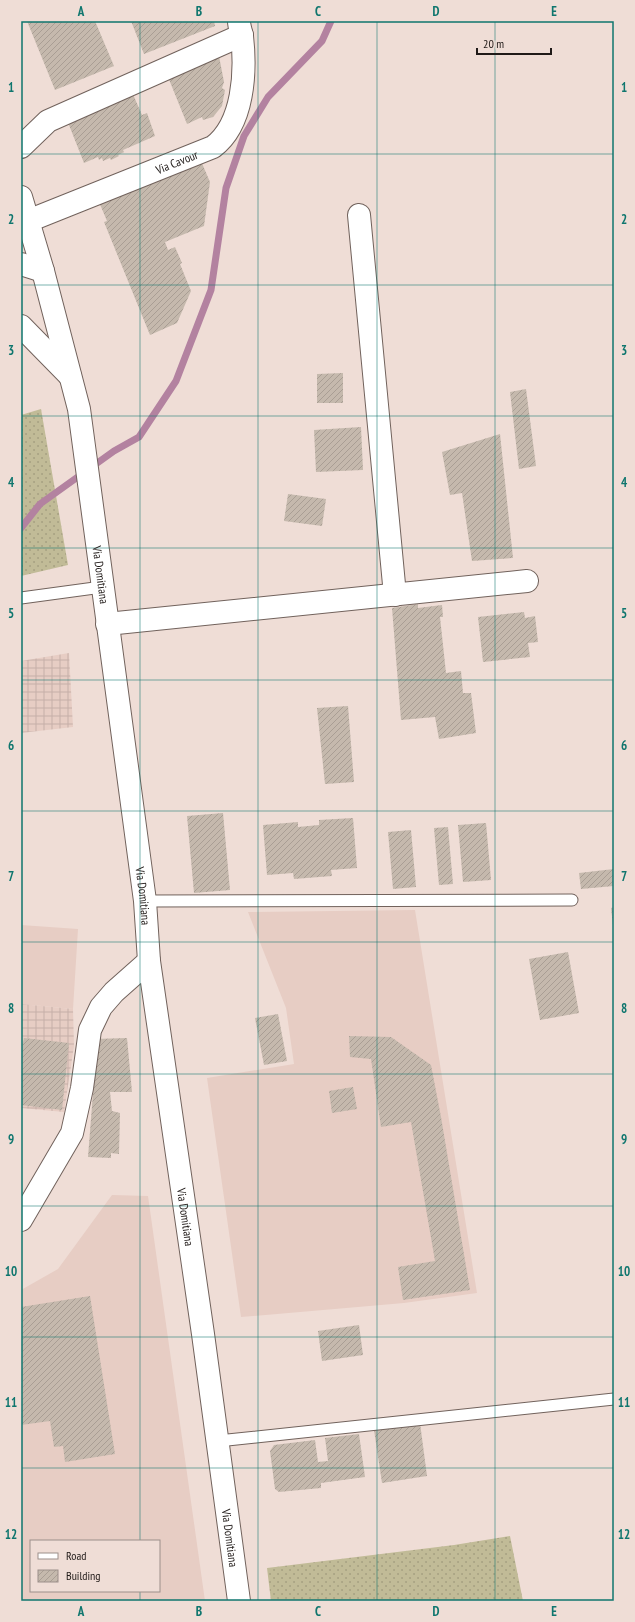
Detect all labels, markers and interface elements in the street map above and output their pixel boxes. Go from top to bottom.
text: A [77,3,85,20]
text: B [196,3,202,20]
text: C [315,3,321,20]
text: D [433,3,440,20]
text: E [551,3,557,20]
scale bar [477,30,551,56]
text: 20 m [483,36,504,51]
text: 1 [8,79,14,96]
text: 1 [621,79,627,96]
street label: Via Cavour [152,146,200,177]
text: 2 [8,211,14,228]
text: 2 [621,211,627,228]
text: 3 [8,342,14,359]
text: 3 [621,342,627,359]
text: 4 [8,474,15,491]
text: 4 [621,474,628,491]
street label: Via Domitiana [90,544,113,605]
text: 5 [8,605,14,622]
text: 5 [621,605,627,622]
text: 6 [8,737,14,754]
text: 6 [621,737,627,754]
street label: Via Domitiana [133,865,154,926]
text: 7 [8,868,14,885]
text: 7 [621,868,627,885]
text: 8 [8,1000,14,1017]
text: 8 [621,1000,627,1017]
text: 9 [8,1131,14,1148]
text: 9 [621,1131,627,1148]
street label: Via Domitiana [174,1186,198,1247]
text: 10 [5,1263,17,1280]
text: 10 [618,1263,630,1280]
text: 11 [5,1394,17,1411]
text: 11 [618,1394,630,1411]
street label: Via Domitiana [219,1507,242,1568]
text: 12 [5,1526,17,1543]
text: 12 [618,1526,630,1543]
legend [30,1540,160,1592]
text: Road [66,1548,86,1563]
text: Building [66,1568,101,1583]
text: A [77,1603,85,1620]
text: B [196,1603,202,1620]
text: C [315,1603,321,1620]
text: D [433,1603,440,1620]
text: E [551,1603,557,1620]

